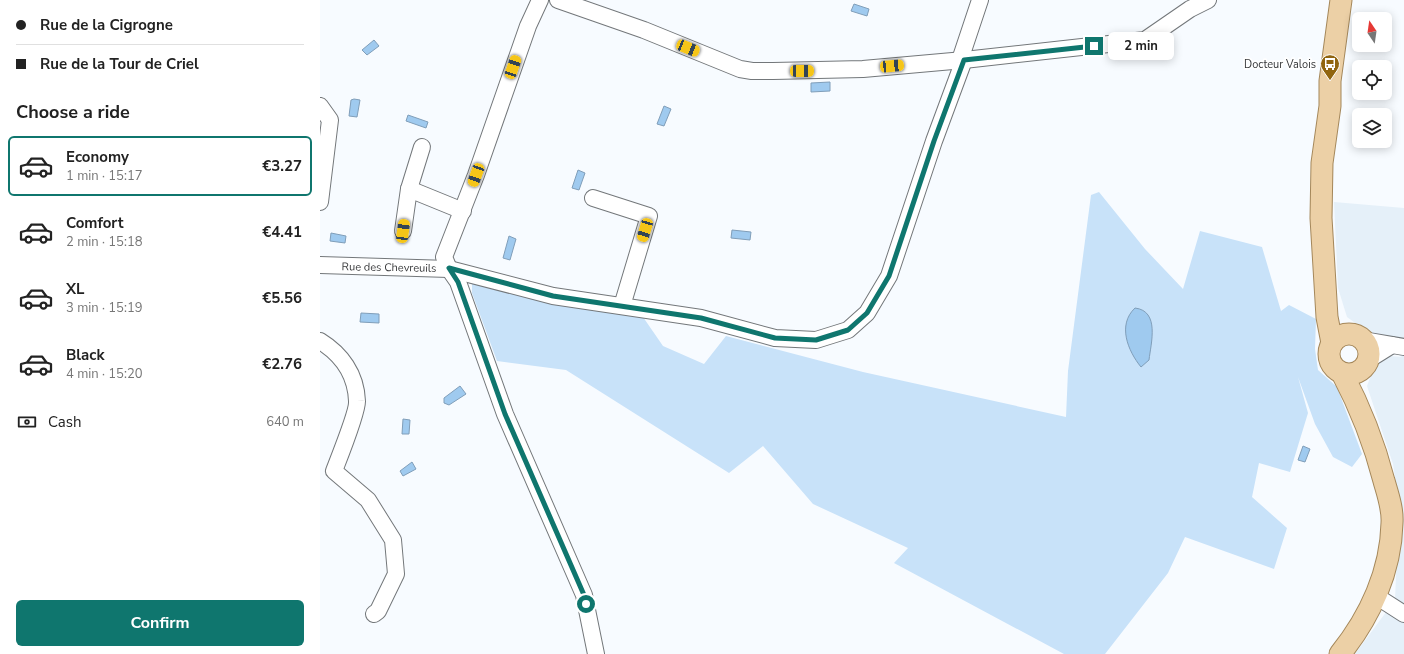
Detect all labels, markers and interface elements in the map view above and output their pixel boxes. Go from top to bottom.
north arrow [1352,12,1392,52]
map controls [1352,12,1392,148]
text: Rue de la Cigrogne [40,15,173,35]
callout: 2 min [1108,32,1174,60]
route end [1085,37,1103,55]
text: 2 min [1124,37,1158,55]
car [675,38,701,58]
bus stop icon: Docteur Valois [1319,53,1341,81]
text: Rue de la Tour de Criel [40,54,199,74]
car [503,54,523,80]
place label: Docteur Valois [1244,57,1316,72]
car [880,59,904,73]
button: locate [1352,60,1392,100]
car [790,65,814,77]
text: Choose a ride [16,100,130,124]
button: layers [1352,108,1392,148]
text: Economy [66,147,129,167]
icon: car [18,148,54,184]
text: €3.27 [262,156,302,176]
car [466,162,486,188]
text: 1 min · 15:17 [66,167,142,185]
text: Comfort [66,213,123,233]
icon: car [18,214,54,250]
car [636,217,654,243]
car [395,218,411,244]
text: €4.41 [262,222,302,242]
text: 2 min · 15:18 [66,233,142,251]
street label: Rue des Chevreuils [342,259,436,276]
text: XL [66,279,85,299]
icon: car [18,280,54,316]
text: €5.56 [262,288,302,308]
text: 3 min · 15:19 [66,299,142,317]
text: Black [66,345,104,365]
icon: car [18,346,54,382]
text: €2.76 [262,354,302,374]
text: 4 min · 15:20 [66,365,142,383]
icon: cash [16,411,38,433]
text: Cash [48,412,82,432]
text: 640 m [266,413,304,431]
route start [577,595,595,613]
button: Confirm [16,600,304,646]

